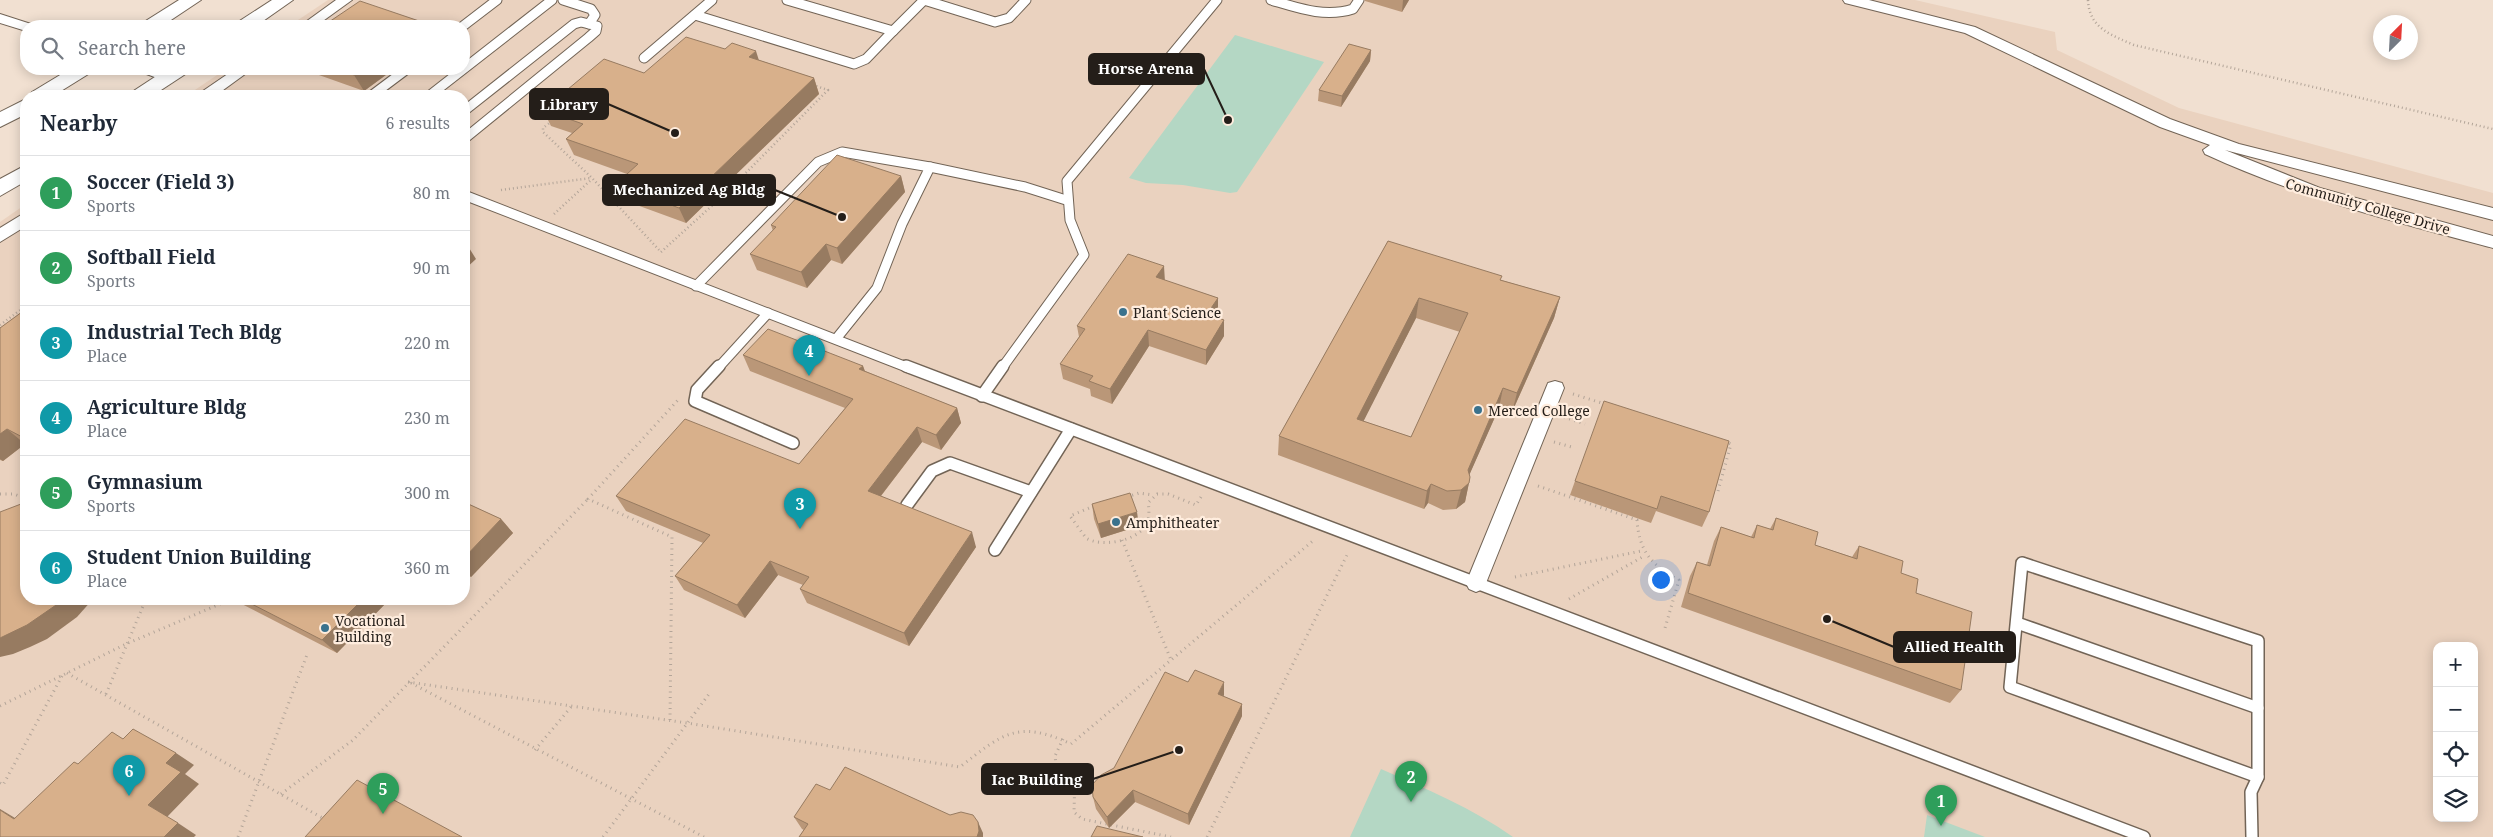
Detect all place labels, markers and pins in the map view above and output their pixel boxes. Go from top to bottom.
callout: Horse Arena [1089,54,1204,84]
callout: Library [530,89,608,119]
callout: Mechanized Ag Bldg [603,175,775,205]
place label: Plant Science [1133,303,1221,322]
marker: Plant Science [1117,306,1129,318]
pin: 4 [793,335,825,376]
place label: Merced College [1488,401,1590,420]
marker: Merced College [1472,404,1484,416]
pin: 3 [784,488,816,529]
place label: Amphitheater [1126,513,1220,532]
marker: Amphitheater [1110,516,1122,528]
place label: Vocational Building [335,611,406,646]
marker: Vocational Building [319,622,331,634]
callout: Allied Health [1894,632,2015,662]
pin: 6 [113,755,145,796]
pin: 2 [1395,761,1427,802]
callout: Iac Building [982,764,1093,794]
pin: 5 [367,773,399,814]
pin: 1 [1925,785,1957,826]

